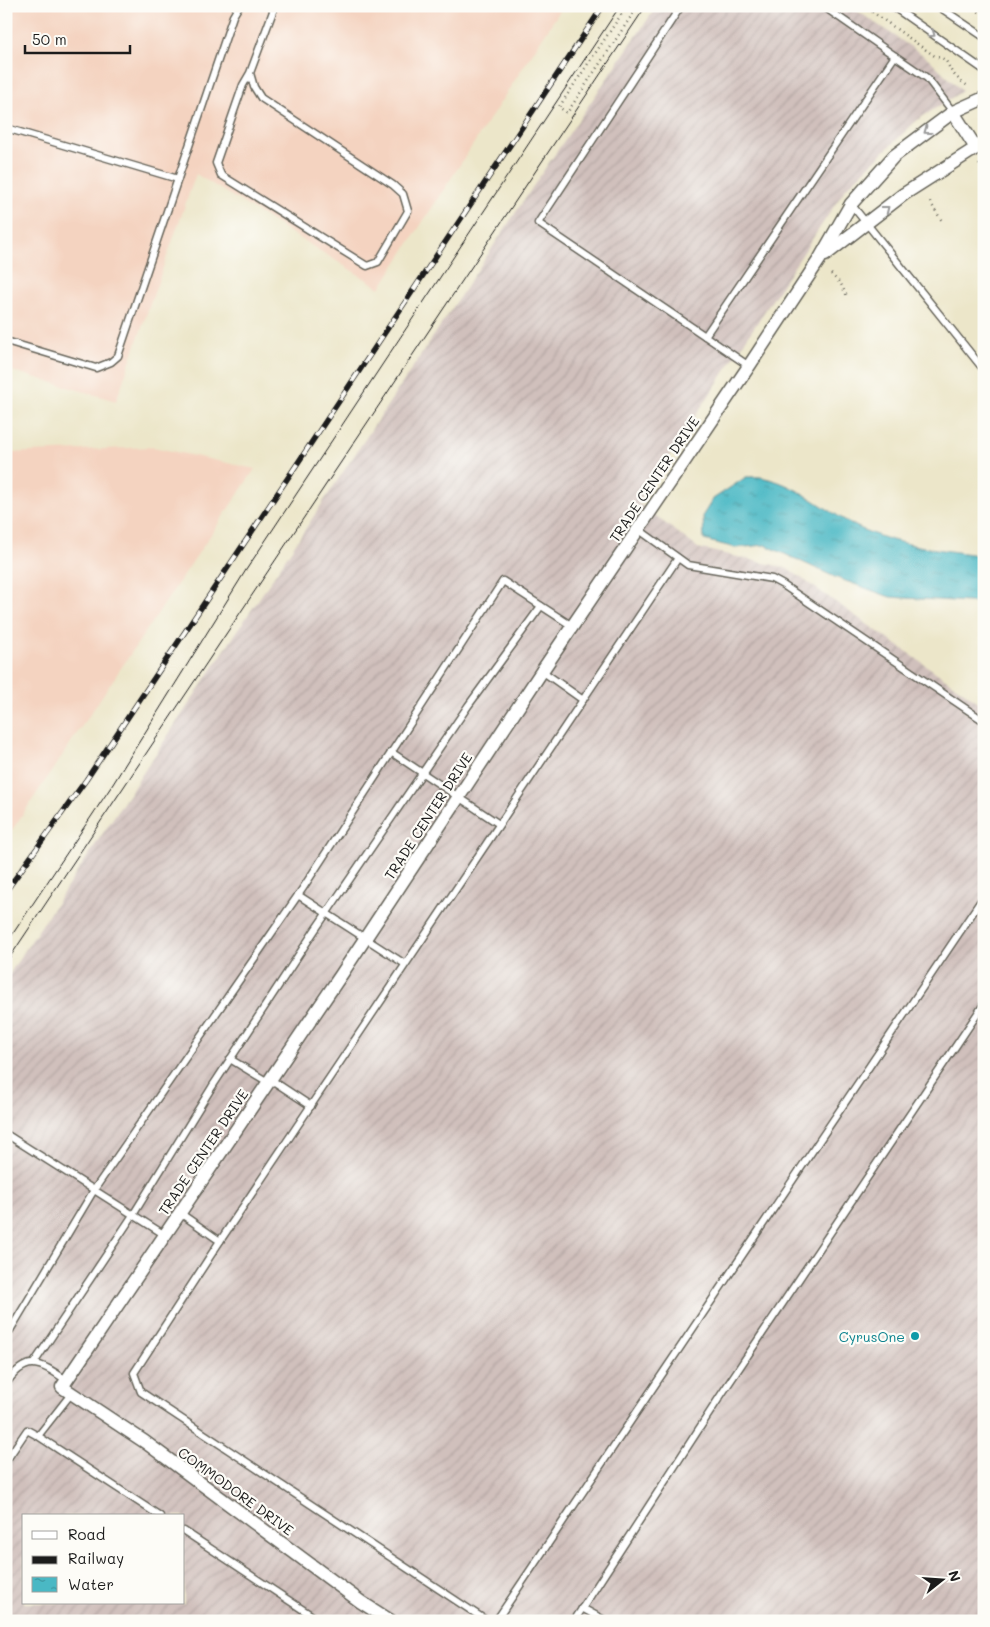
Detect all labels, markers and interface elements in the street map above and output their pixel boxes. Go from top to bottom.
scale bar [25,22,130,54]
one-way arrow [926,28,936,37]
text: 50 m [32,29,67,49]
one-way arrow [924,126,933,134]
one-way arrow [880,206,889,214]
street label: TRADE CENTER DRIVE [605,412,703,546]
street label: TRADE CENTER DRIVE [380,749,476,883]
street label: TRADE CENTER DRIVE [154,1085,252,1219]
place label: CyrusOne [839,1327,905,1346]
marker: CyrusOne [909,1330,921,1342]
street label: COMMODORE DRIVE [174,1443,298,1539]
legend [22,1514,185,1604]
text: Road [68,1524,105,1544]
text: Railway [68,1548,124,1568]
north arrow [918,1554,968,1604]
text: N [944,1568,966,1584]
text: Water [68,1574,114,1594]

